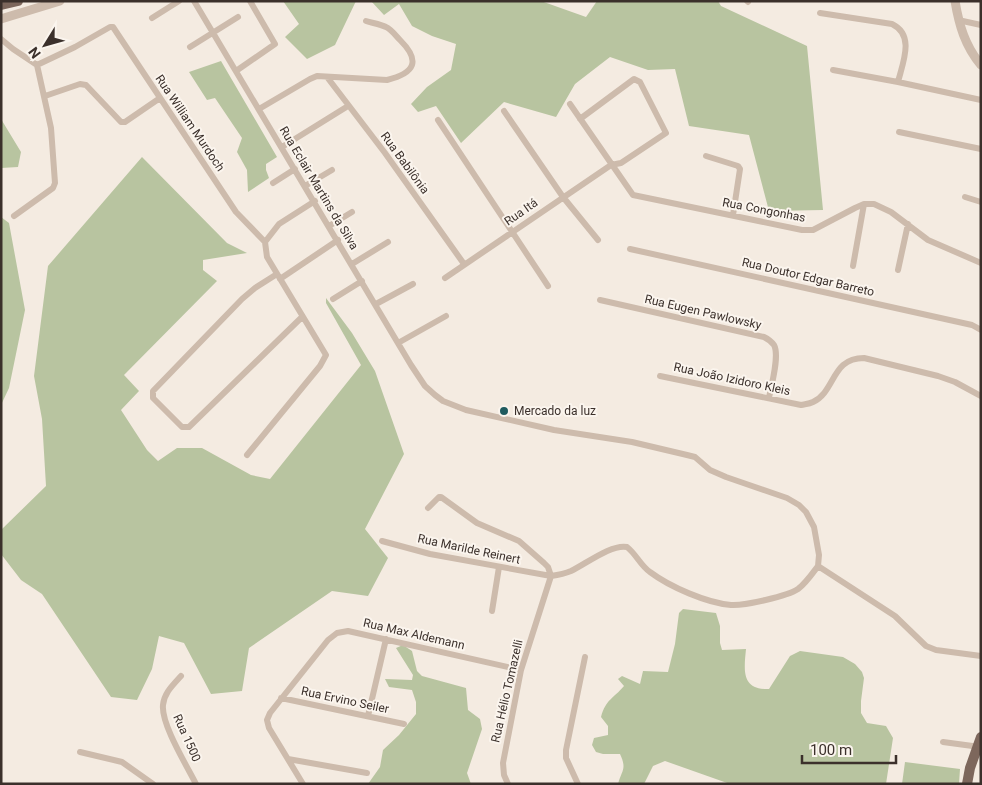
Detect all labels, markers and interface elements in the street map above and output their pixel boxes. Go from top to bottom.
north arrow [20,20,70,70]
text: N [25,44,44,62]
street label: Rua William Murdoch [152,72,228,174]
street label: Rua Eclair Martins da Silva [277,124,361,252]
street label: Rua Babilônia [378,129,432,197]
street label: Rua Congonhas [721,195,807,225]
street label: Rua Itá [502,196,540,228]
street label: Rua Doutor Edgar Barreto [740,255,876,299]
street label: Rua Eugen Pawlowsky [643,292,763,332]
street label: Rua João Izidoro Kleis [672,360,792,398]
place label: Mercado da luz [514,404,596,418]
marker: Mercado da luz [498,405,510,417]
street label: Rua Marilde Reinert [416,531,522,567]
street label: Rua Max Aldemann [362,616,466,652]
street label: Rua Hélio Tomazelli [488,638,526,744]
street label: Rua Ervino Seiler [300,684,390,716]
street label: Rua 1500 [170,712,204,764]
scale bar [802,732,896,764]
text: 100 m [810,741,852,759]

